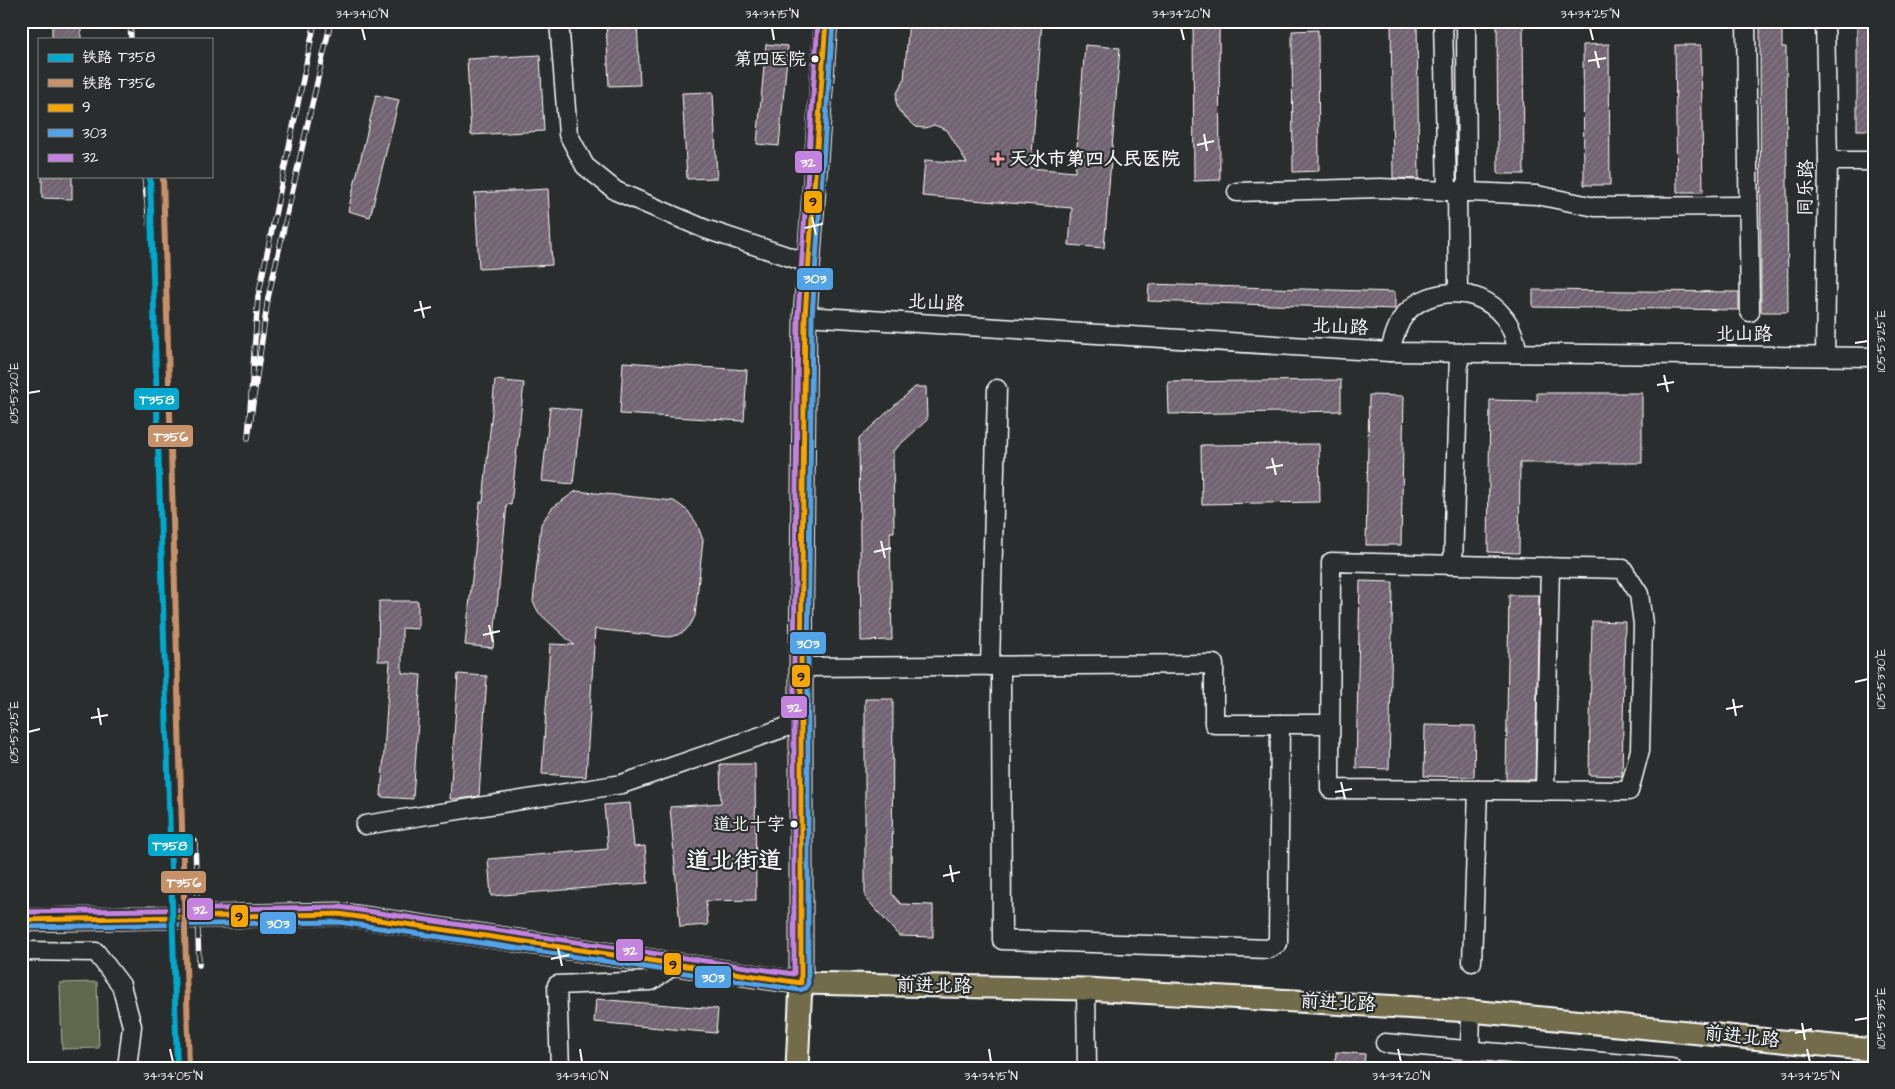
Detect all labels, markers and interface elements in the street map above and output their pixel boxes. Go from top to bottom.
text: 34°34'10"N [336,6,389,23]
text: 34°34'15"N [745,6,799,23]
text: 34°34'20"N [1152,6,1210,23]
text: 34°34'25"N [1561,6,1620,23]
legend [38,38,212,178]
text: 铁路 T358 [82,47,156,68]
place label: 第四医院 [734,47,806,72]
marker: 第四医院 [810,54,820,64]
text: 铁路 T356 [82,73,156,94]
text: 9 [82,97,91,118]
text: 303 [82,123,107,144]
place label: 天水市第四人民医院 [1009,146,1180,173]
text: 32 [82,147,99,168]
line badge: 32 [794,150,823,174]
marker: 天水市第四人民医院 [991,152,1005,166]
text: 32 [799,153,817,173]
street label: 同乐路 [1792,159,1820,217]
line badge: 9 [803,190,823,214]
text: 9 [809,192,817,212]
line badge: 303 [796,267,834,291]
text: 303 [802,269,827,289]
street label: 北山路 [907,288,965,318]
text: 105°53'25"E [1873,310,1890,372]
street label: 北山路 [1311,312,1369,342]
street label: 北山路 [1715,321,1773,348]
text: 105°53'20"E [6,362,23,424]
line badge: T358 [133,387,180,411]
text: T358 [139,390,174,410]
line badge: T356 [147,424,194,448]
text: T356 [153,427,188,447]
line badge: 303 [789,631,827,655]
text: 303 [795,634,820,654]
text: 105°53'30"E [1873,649,1890,709]
line badge: 9 [791,664,811,688]
text: 9 [797,667,805,687]
line badge: 32 [780,695,808,719]
text: 32 [785,698,803,718]
text: 105°53'25"E [6,701,23,763]
place label: 道北十字 [713,812,785,837]
marker: 道北十字 [789,819,799,829]
line badge: T358 [147,833,194,857]
text: T358 [152,836,187,856]
district label: 道北街道 [686,844,782,878]
line badge: T356 [160,870,207,894]
text: T356 [166,873,201,893]
line badge: 32 [186,897,214,921]
text: 32 [191,900,209,920]
line badge: 9 [230,904,249,928]
text: 9 [235,907,243,927]
line badge: 303 [259,911,297,935]
text: 303 [265,914,290,934]
line badge: 32 [615,938,644,962]
text: 32 [621,941,639,961]
line badge: 9 [663,952,682,976]
text: 9 [669,955,677,975]
line badge: 303 [694,965,732,989]
text: 303 [700,968,725,988]
street label: 前进北路 [896,972,972,1000]
text: 105°53'35"E [1873,987,1890,1049]
street label: 前进北路 [1299,988,1377,1018]
street label: 前进北路 [1703,1020,1781,1054]
text: 34°34'05"N [143,1068,203,1085]
text: 34°34'10"N [556,1068,609,1085]
text: 34°34'15"N [964,1068,1018,1085]
text: 34°34'20"N [1372,1068,1430,1085]
text: 34°34'25"N [1781,1068,1840,1085]

